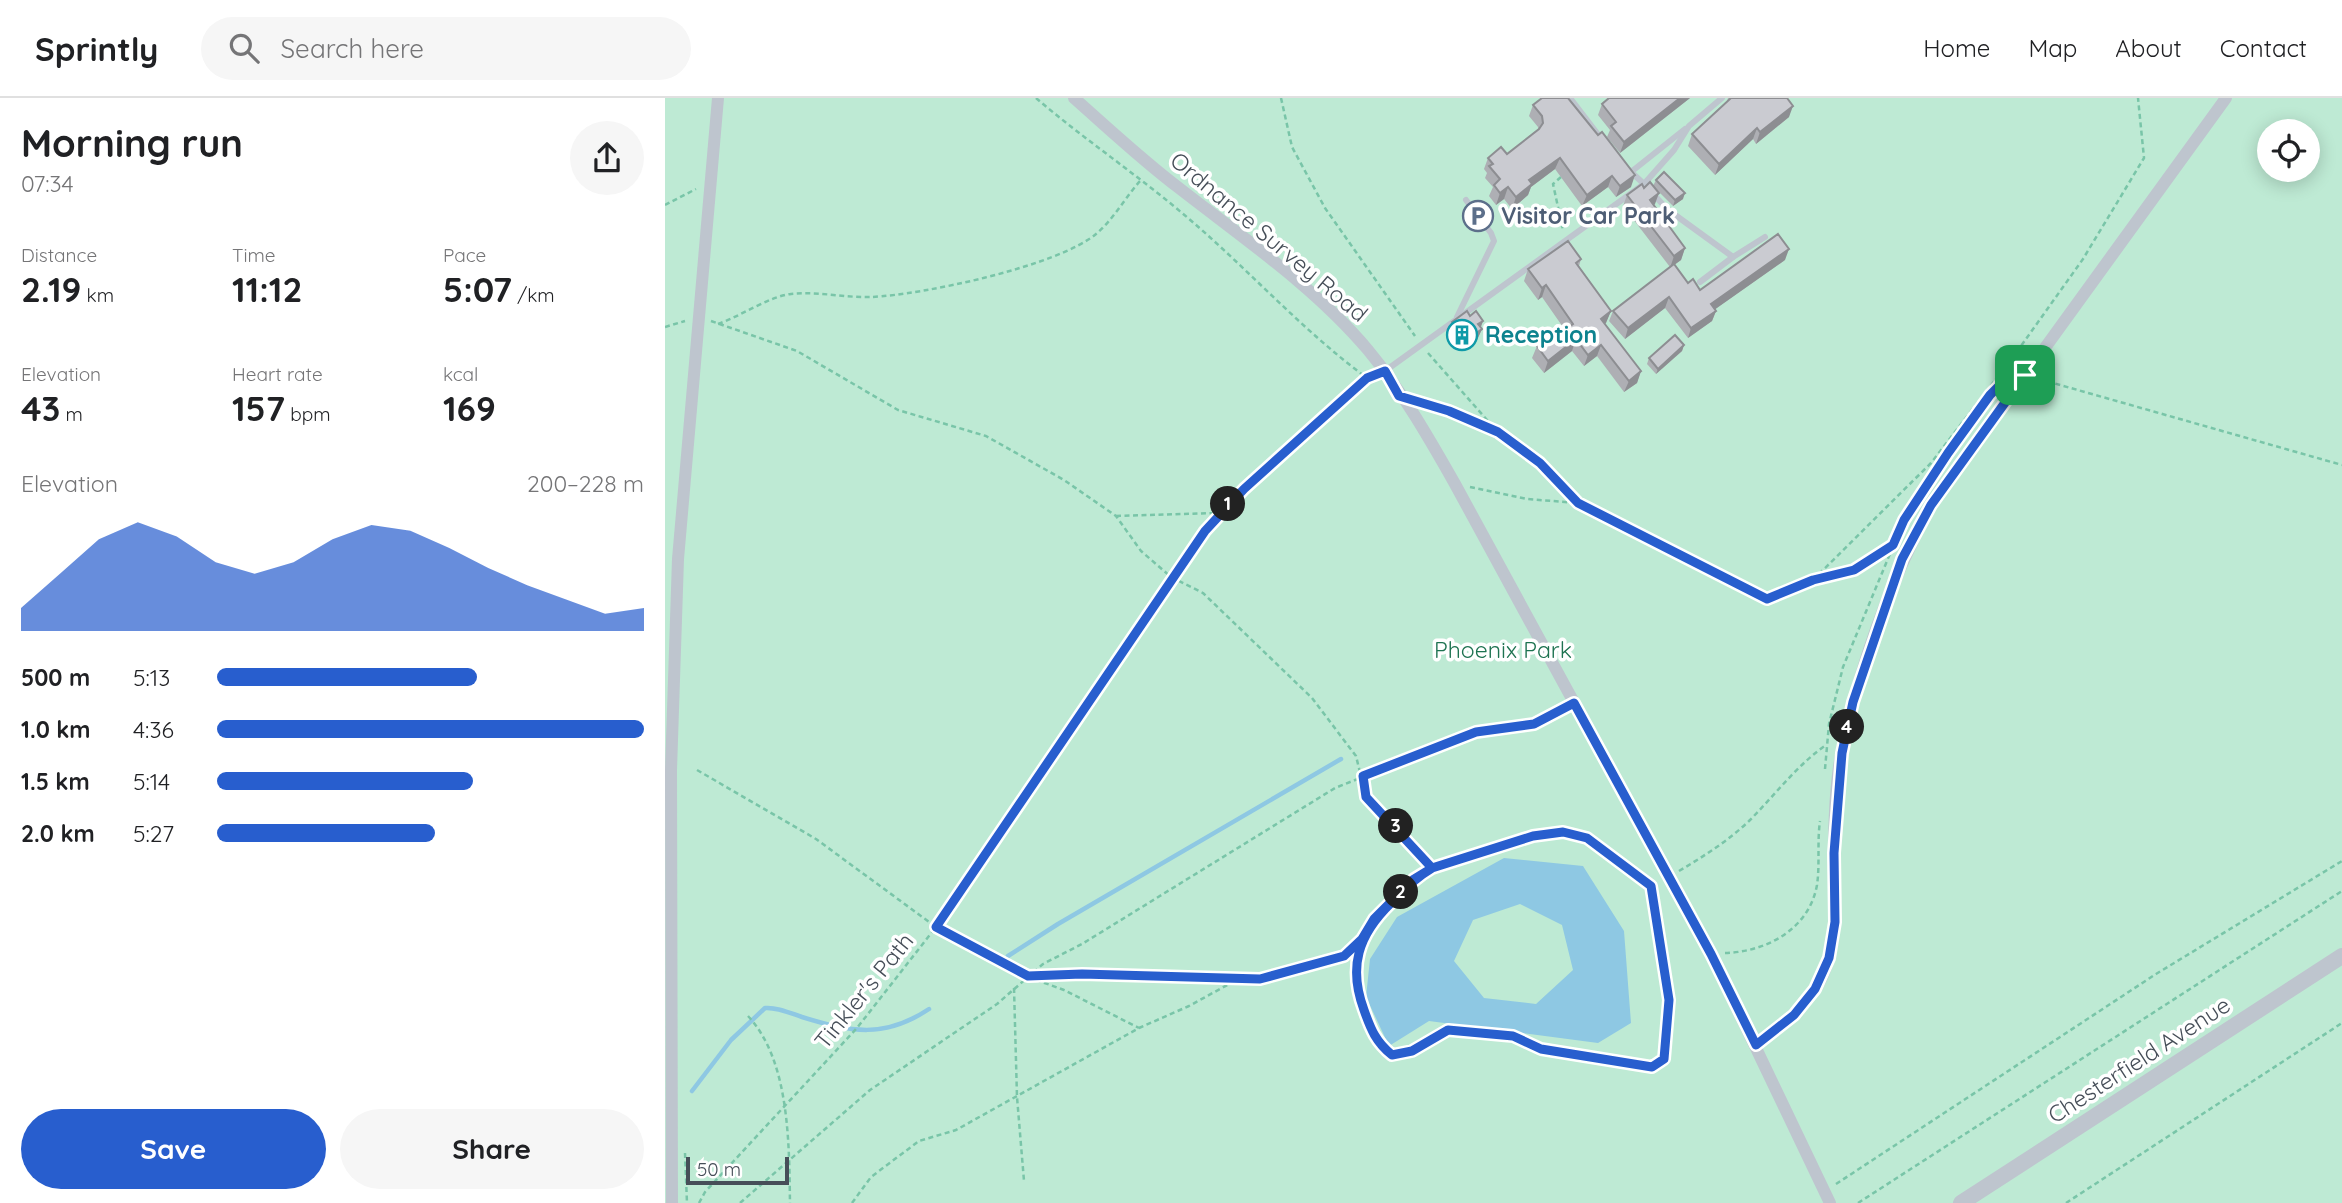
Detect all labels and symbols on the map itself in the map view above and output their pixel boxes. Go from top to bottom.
street label: Ordnance Survey Road [1165,145,1374,328]
parking icon: Visitor Car Park [1461,199,1495,233]
place label: Visitor Car Park [1501,201,1675,230]
building icon: Reception [1445,318,1479,352]
place label: Reception [1485,320,1597,349]
pin [1995,345,2055,405]
pin: 1 [1211,486,1245,522]
park label: Phoenix Park [1434,635,1572,664]
pin: 4 [1829,710,1865,744]
pin: 3 [1379,808,1413,844]
pin: 2 [1383,874,1419,910]
street label: Tinkler's Path [808,927,919,1055]
street label: Chesterfield Avenue [2042,990,2235,1129]
scale bar [686,1154,789,1186]

